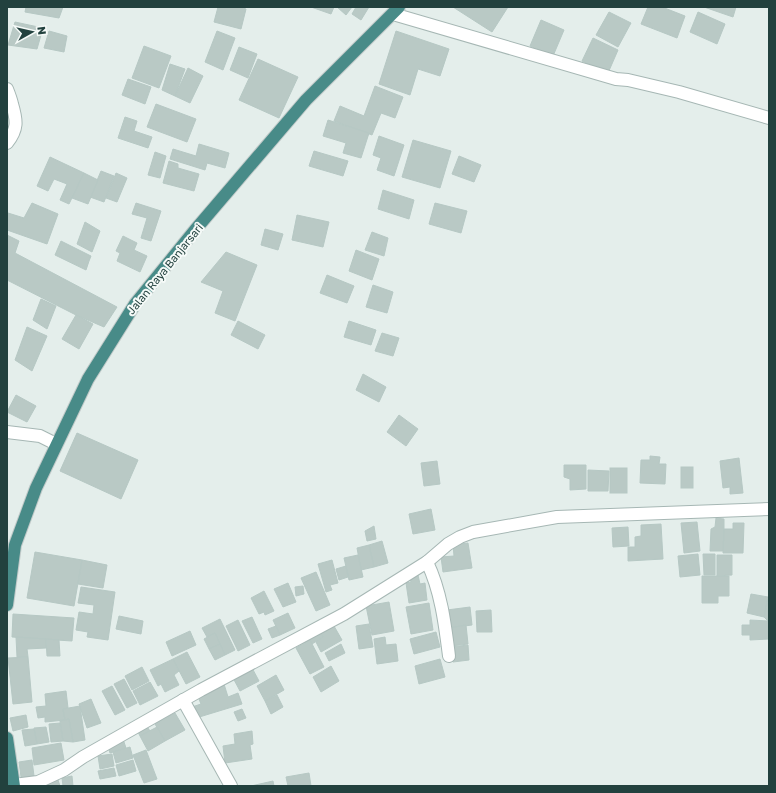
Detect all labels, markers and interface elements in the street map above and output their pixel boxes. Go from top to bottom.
north arrow [12,12,52,52]
text: N [35,25,49,36]
street label: Jalan Raya Banjarsari [124,221,205,317]

